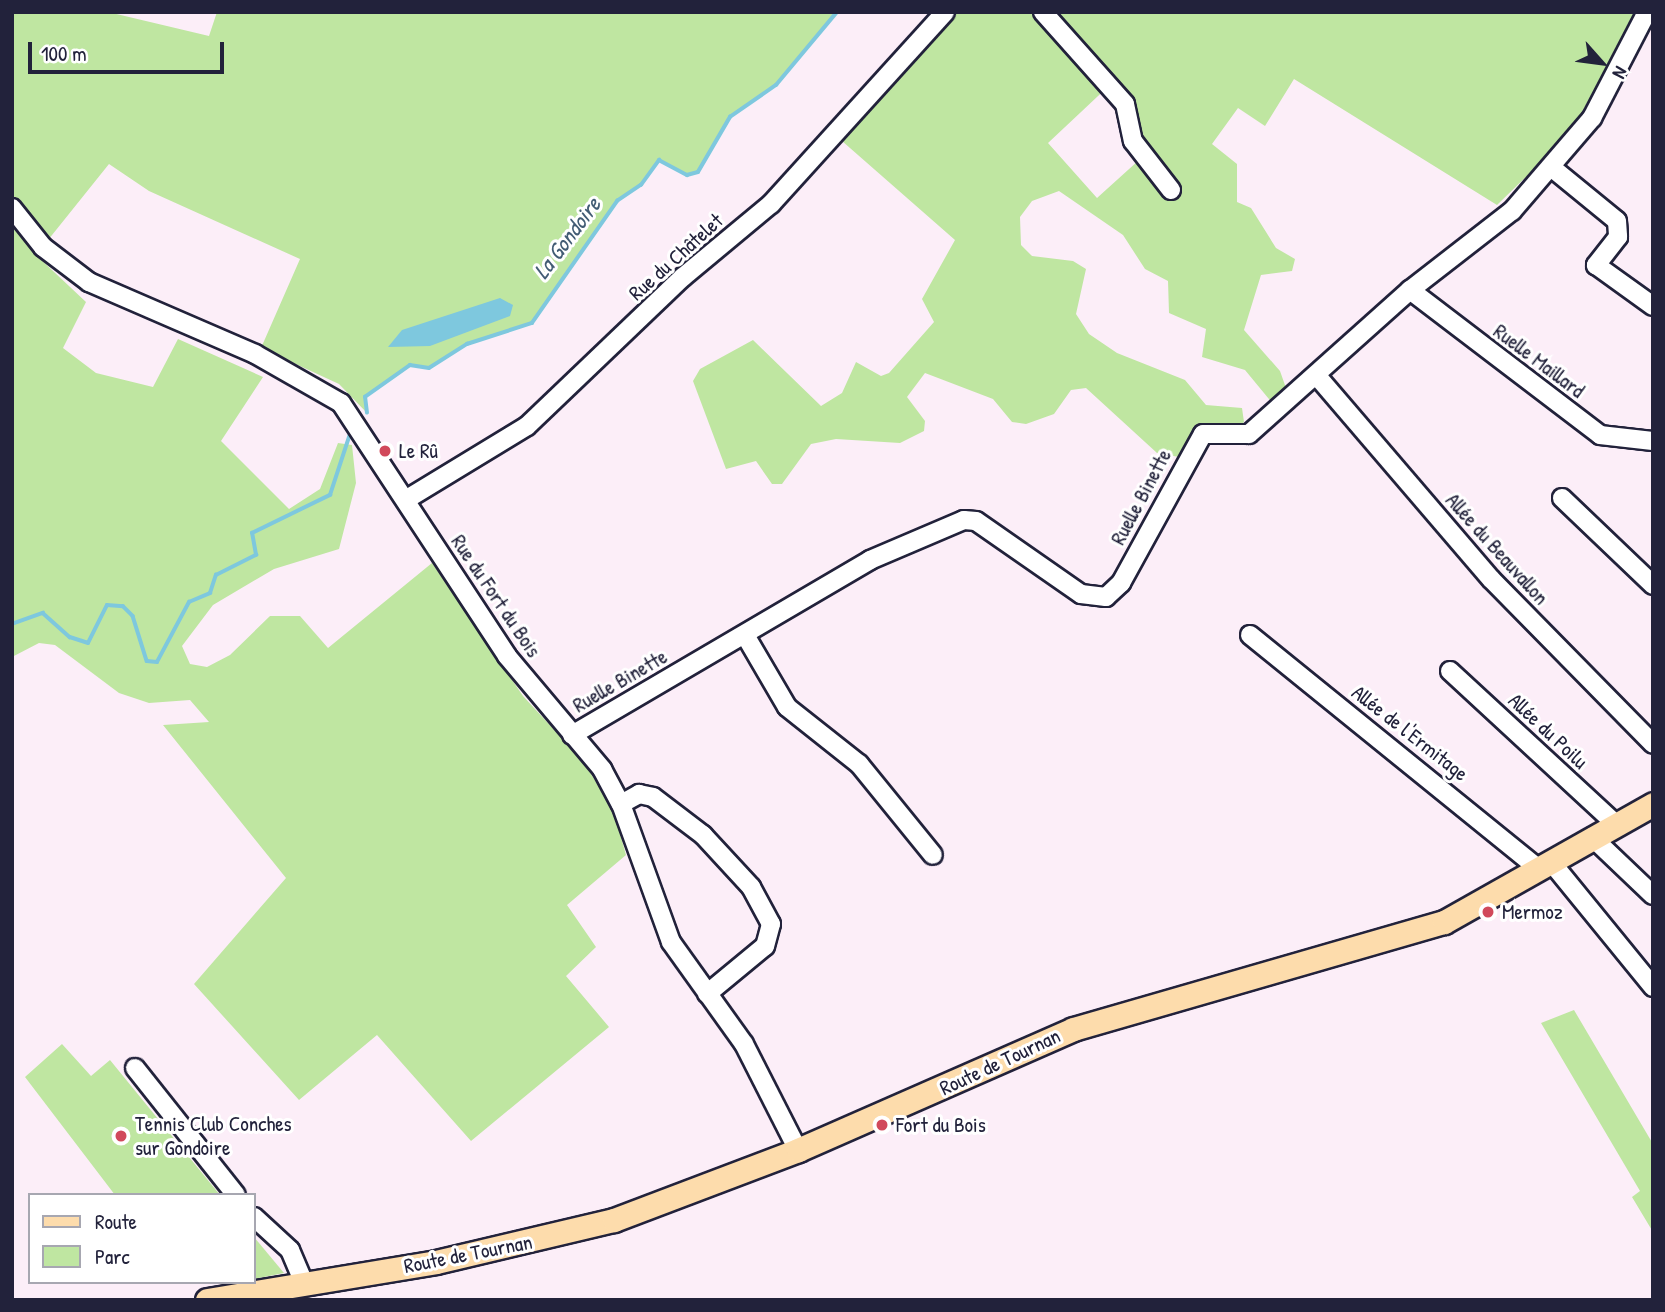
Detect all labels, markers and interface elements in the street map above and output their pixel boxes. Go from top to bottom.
scale bar [32,28,228,72]
north arrow [1567,28,1637,98]
text: 100 m [41,39,87,68]
text: N [1607,62,1634,83]
water label: La Gondoire [527,192,607,284]
street label: Rue du Châtelet [624,208,728,306]
street label: Ruelle Maillard [1488,319,1590,403]
place label: Le Rû [399,438,438,464]
marker: Le Rû [377,443,393,459]
street label: Ruelle Binette [1105,445,1177,549]
street label: Allée du Beauvallon [1440,488,1554,610]
street label: Rue du Fort du Bois [446,530,546,662]
street label: Ruelle Binette [568,644,672,718]
street label: Allée de l'Ermitage [1347,680,1473,786]
street label: Allée du Poilu [1503,688,1593,774]
place label: Mermoz [1502,899,1563,925]
marker: Mermoz [1480,904,1496,920]
street label: Route de Tournan [936,1023,1064,1101]
place label: Tennis Club Conches sur Gondoire [135,1111,292,1161]
place label: Fort du Bois [896,1112,986,1138]
marker: Fort du Bois [874,1117,890,1133]
marker: Tennis Club Conches sur Gondoire [113,1128,129,1144]
legend [28,1193,256,1284]
text: Route [95,1207,137,1236]
street label: Route de Tournan [402,1229,534,1279]
text: Parc [95,1242,130,1271]

